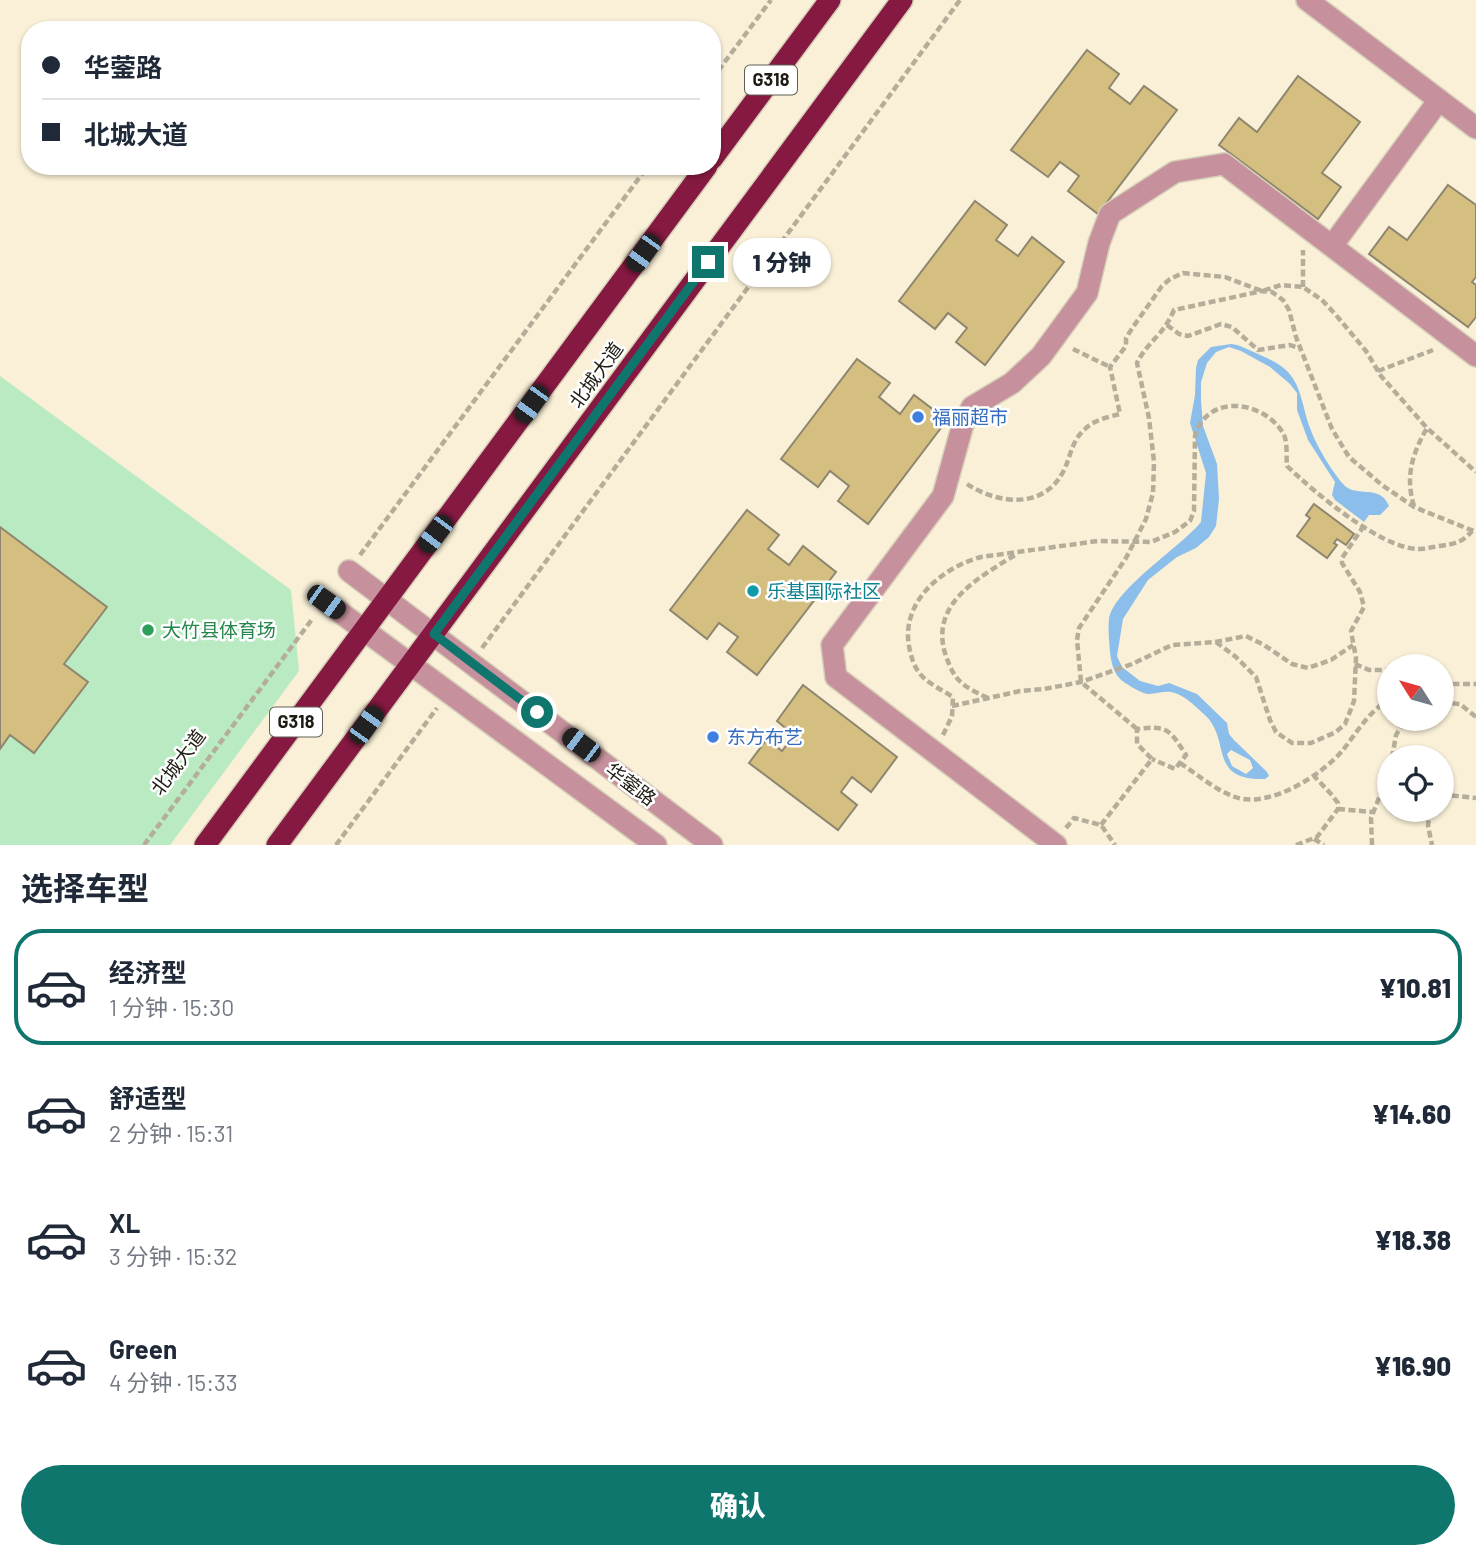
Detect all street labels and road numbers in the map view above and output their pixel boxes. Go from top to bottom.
road number: G318 [745,66,797,94]
street label: 北城大道 [564,337,627,412]
road number: G318 [270,708,322,736]
street label: 北城大道 [146,724,210,799]
street label: 华蓥路 [602,757,661,810]

